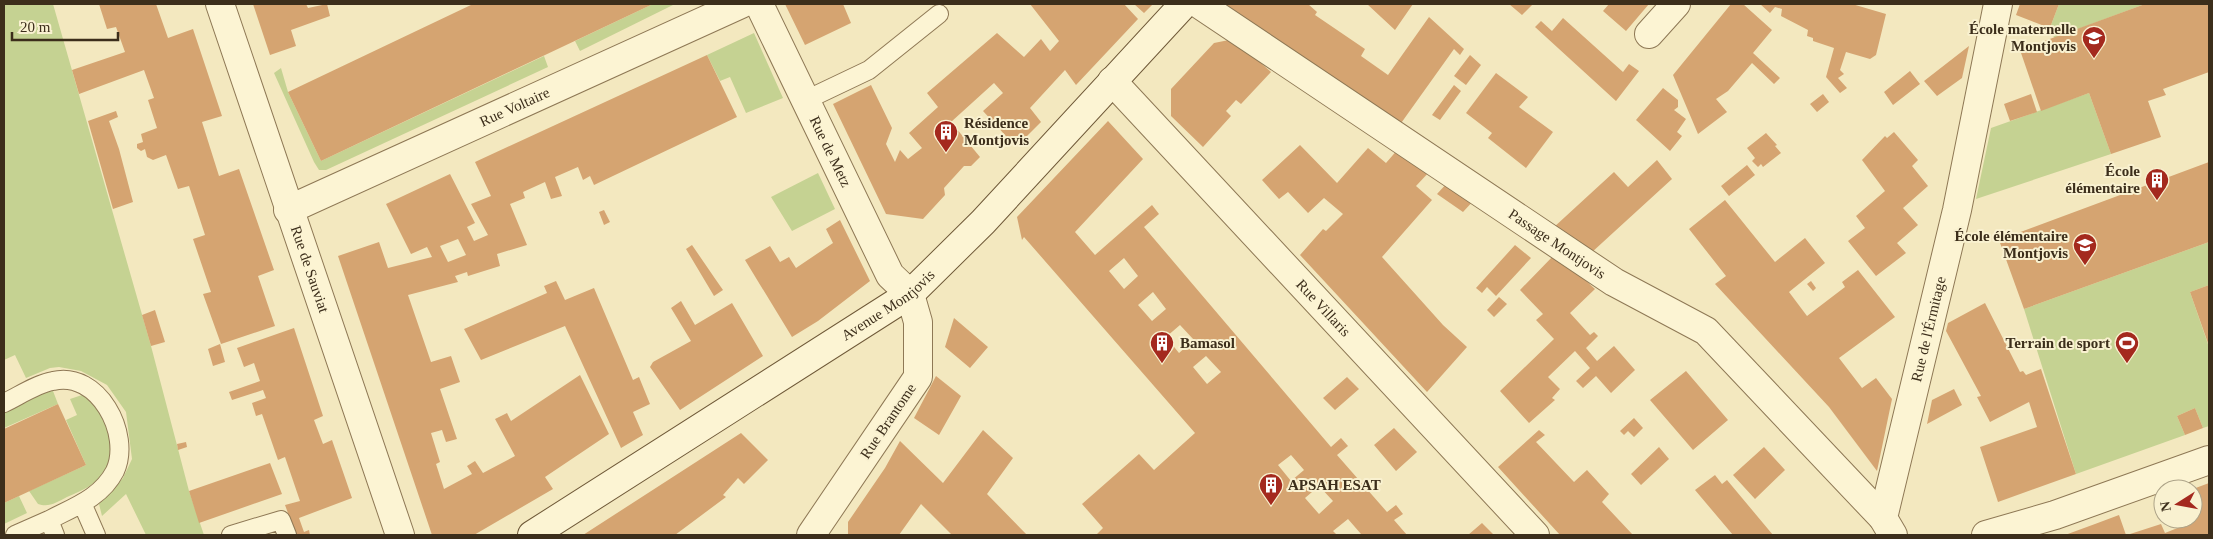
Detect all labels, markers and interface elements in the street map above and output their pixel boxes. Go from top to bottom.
scale bar [12,10,119,42]
text: 20 m [20,19,51,35]
place label: École maternelle Montjovis [1969,21,2076,54]
school or university icon: École maternelle Montjovis [2081,25,2107,59]
street label: Rue Voltaire [477,84,552,130]
street label: Rue de Metz [806,114,854,190]
place label: Résidence Montjovis [964,115,1029,148]
building icon: Résidence Montjovis [933,119,959,153]
place label: École élémentaire [2065,163,2140,196]
building icon: École élémentaire [2144,167,2170,201]
street label: Passage Montjovis [1506,206,1609,282]
street label: Rue de Sauviat [288,224,332,316]
place label: École élémentaire Montjovis [1955,228,2068,261]
school or university icon: École élémentaire Montjovis [2072,232,2098,266]
street label: Avenue Montjovis [838,266,938,344]
street label: Rue de l'Érmitage [1908,275,1949,383]
street label: Rue Villaris [1293,276,1354,340]
building icon: Bamasol [1149,330,1175,364]
sports icon: Terrain de sport [2114,330,2140,364]
place label: Bamasol [1180,335,1235,351]
place label: Terrain de sport [2006,335,2110,351]
street label: Rue Brantome [857,380,919,462]
building icon: APSAH ESAT [1258,472,1284,506]
place label: APSAH ESAT [1288,477,1381,493]
north arrow [2153,479,2203,529]
text: N [2157,500,2174,513]

